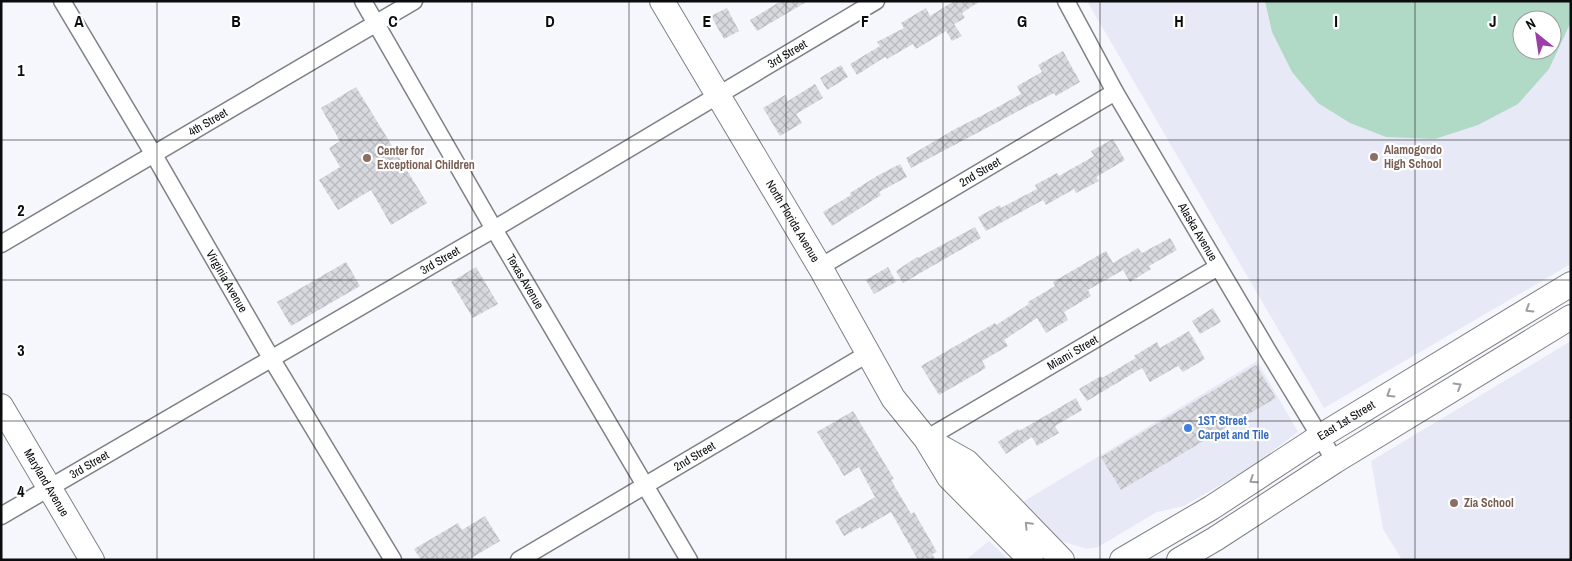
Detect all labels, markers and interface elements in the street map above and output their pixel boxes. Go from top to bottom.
text: A [74,10,84,32]
text: B [231,10,241,32]
text: C [388,10,398,32]
text: D [545,10,555,32]
text: E [703,10,712,32]
text: F [861,10,869,32]
text: G [1017,10,1027,32]
text: H [1174,10,1184,32]
text: I [1334,10,1338,32]
text: J [1489,10,1497,32]
north arrow [1512,10,1562,60]
text: N [1522,14,1539,34]
street label: 3rd Street [765,36,810,72]
text: 1 [17,59,25,81]
street label: 4th Street [185,104,231,140]
place label: Alamogordo High School [1384,142,1442,172]
place label: Center for Exceptional Children [377,143,475,173]
marker: Alamogordo High School [1368,151,1380,163]
marker: Center for Exceptional Children [361,152,373,164]
street label: 2nd Street [956,153,1004,191]
street label: North Florida Avenue [762,177,823,265]
text: 2 [17,199,25,221]
street label: Alaska Avenue [1174,199,1221,264]
street label: 3rd Street [417,242,463,278]
street label: Virginia Avenue [202,247,251,315]
street label: Texas Avenue [503,251,547,312]
one-way arrow [1525,302,1534,312]
street label: Miami Street [1044,331,1101,374]
text: 3 [17,339,25,361]
one-way arrow [1452,383,1461,393]
one-way arrow [1387,387,1396,397]
street label: East 1st Street [1314,397,1378,444]
place label: 1ST Street Carpet and Tile [1198,413,1269,443]
marker: 1ST Street Carpet and Tile [1182,422,1194,434]
street label: 2nd Street [671,438,718,475]
street label: Maryland Avenue [20,446,72,519]
street label: 3rd Street [66,447,112,482]
one-way arrow [1249,474,1258,483]
text: 4 [17,480,25,502]
place label: Zia School [1464,495,1514,511]
marker: Zia School [1448,497,1460,509]
one-way arrow [1025,522,1034,531]

